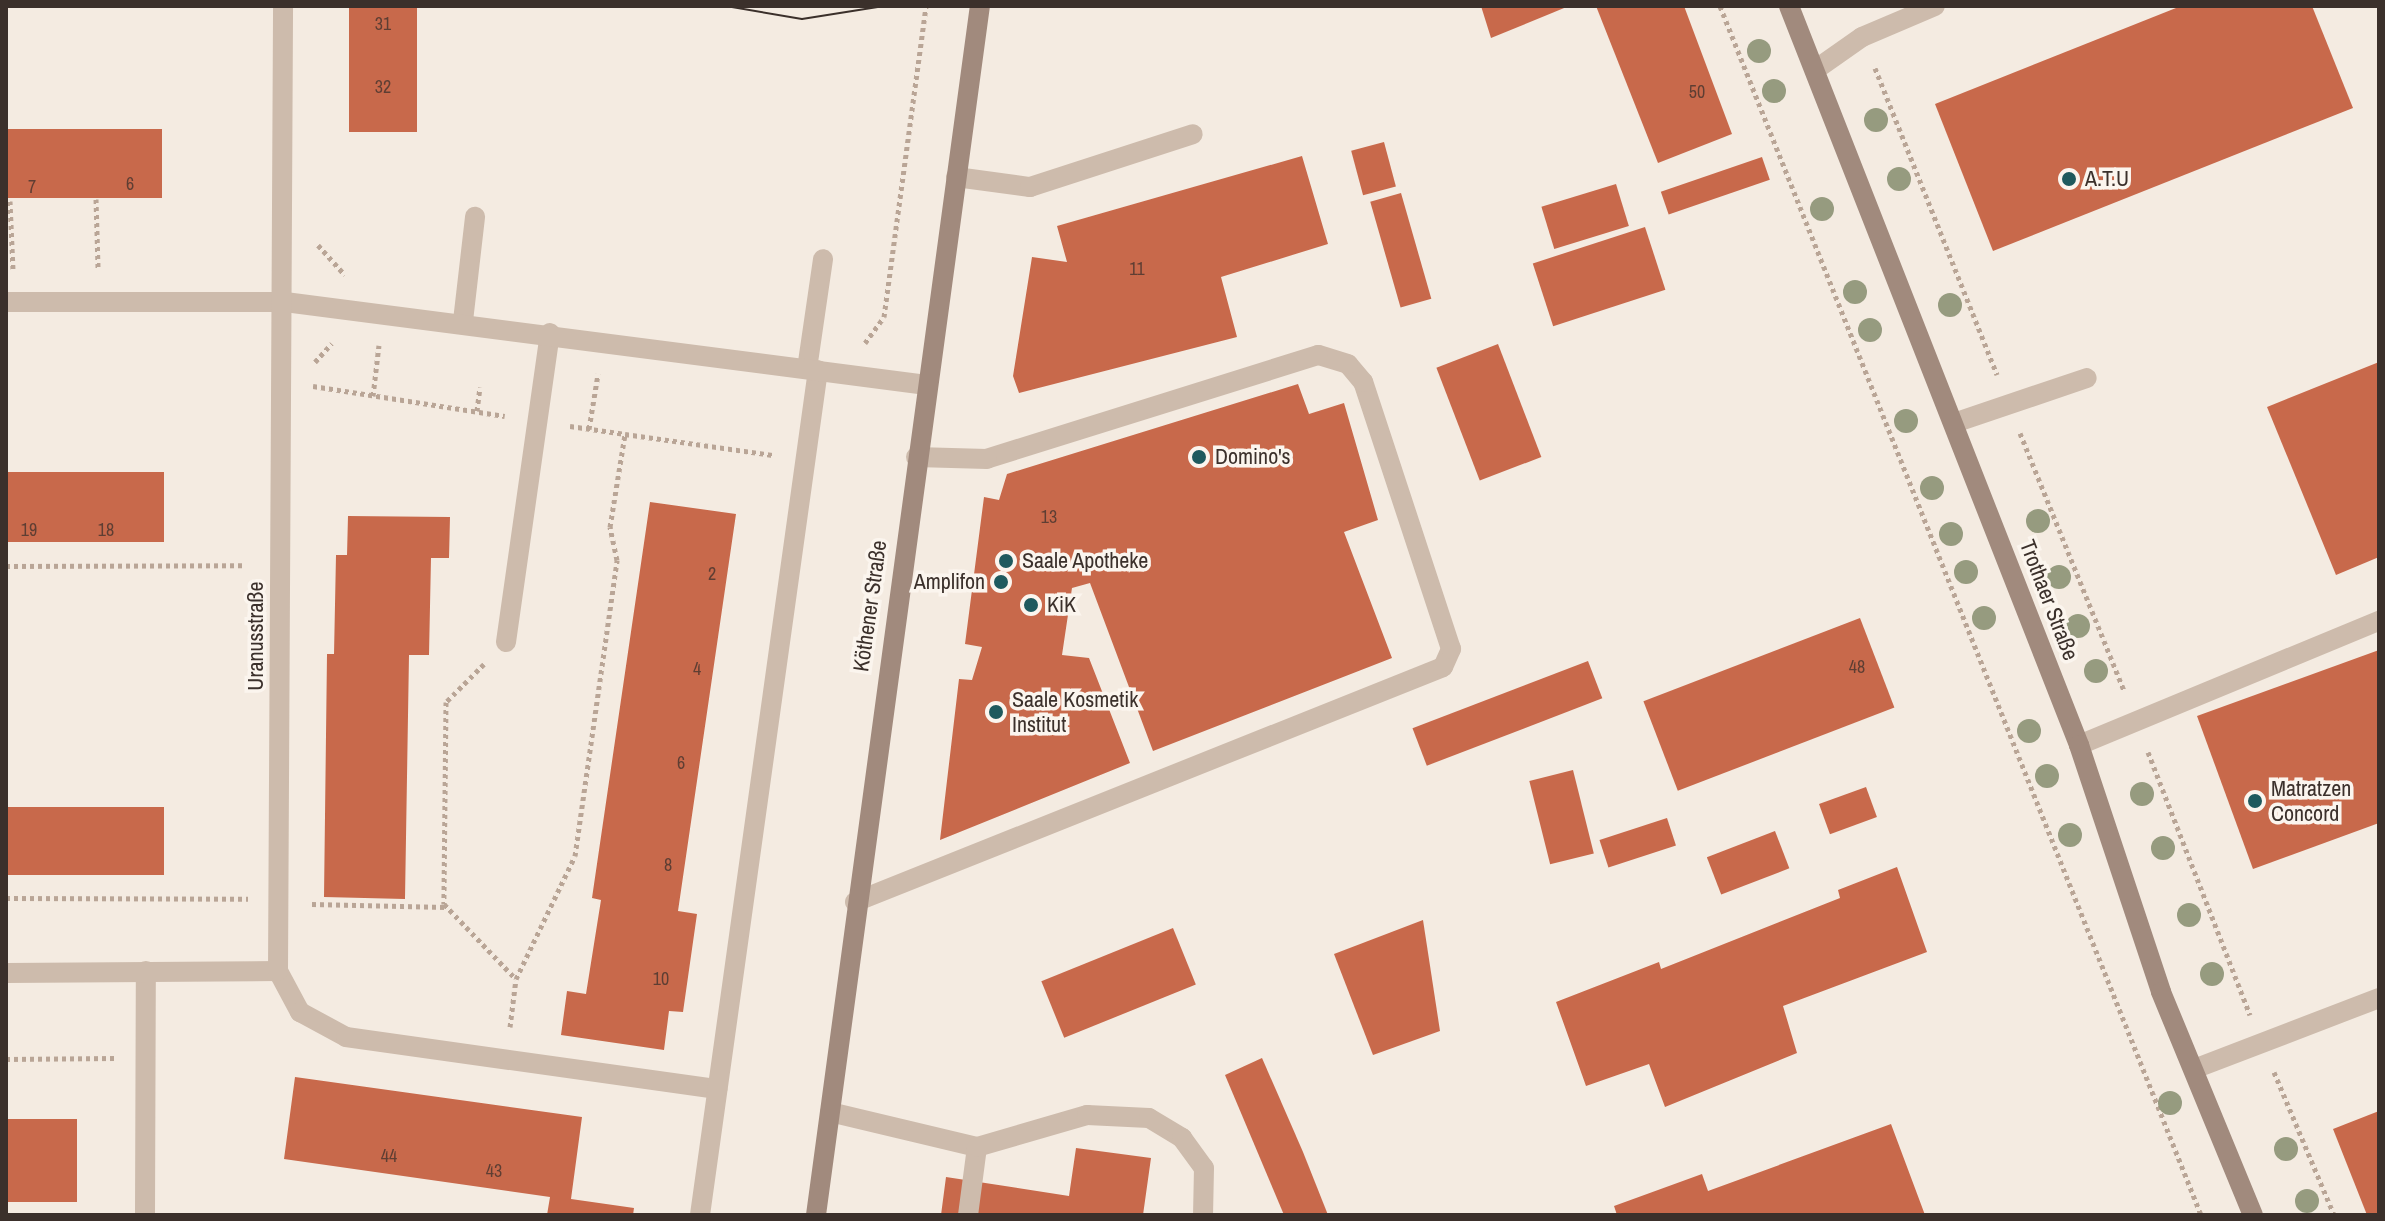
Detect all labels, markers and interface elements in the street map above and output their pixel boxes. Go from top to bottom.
house number: 31 [375,13,391,35]
house number: 32 [375,76,391,98]
house number: 50 [1689,81,1705,103]
place label: A.T.U [2085,166,2129,192]
marker: A.T.U [2060,170,2078,188]
house number: 6 [126,173,134,195]
house number: 7 [28,176,36,198]
house number: 11 [1129,258,1145,280]
place label: Domino's [1215,444,1291,470]
marker: Domino's [1190,448,1208,466]
house number: 13 [1041,506,1057,528]
house number: 19 [21,519,37,541]
house number: 18 [98,519,114,541]
street label: Trothaer Straße [2014,536,2084,664]
street label: Köthener Straße [848,539,892,673]
place label: Saale Apotheke [1022,548,1149,574]
marker: Saale Apotheke [997,552,1015,570]
house number: 2 [708,563,716,585]
place label: Amplifon [914,569,985,595]
marker: Amplifon [992,573,1010,591]
street label: Uranusstraße [243,581,269,691]
place label: KiK [1047,592,1076,618]
marker: KiK [1022,596,1040,614]
house number: 48 [1849,656,1865,678]
house number: 4 [693,658,701,680]
place label: Saale Kosmetik Institut [1012,686,1138,738]
marker: Saale Kosmetik Institut [987,703,1005,721]
house number: 6 [677,752,685,774]
place label: Matratzen Concord [2271,775,2351,826]
marker: Matratzen Concord [2246,792,2264,810]
house number: 8 [664,854,672,876]
house number: 10 [653,968,669,990]
house number: 44 [381,1145,397,1167]
house number: 43 [486,1160,502,1182]

